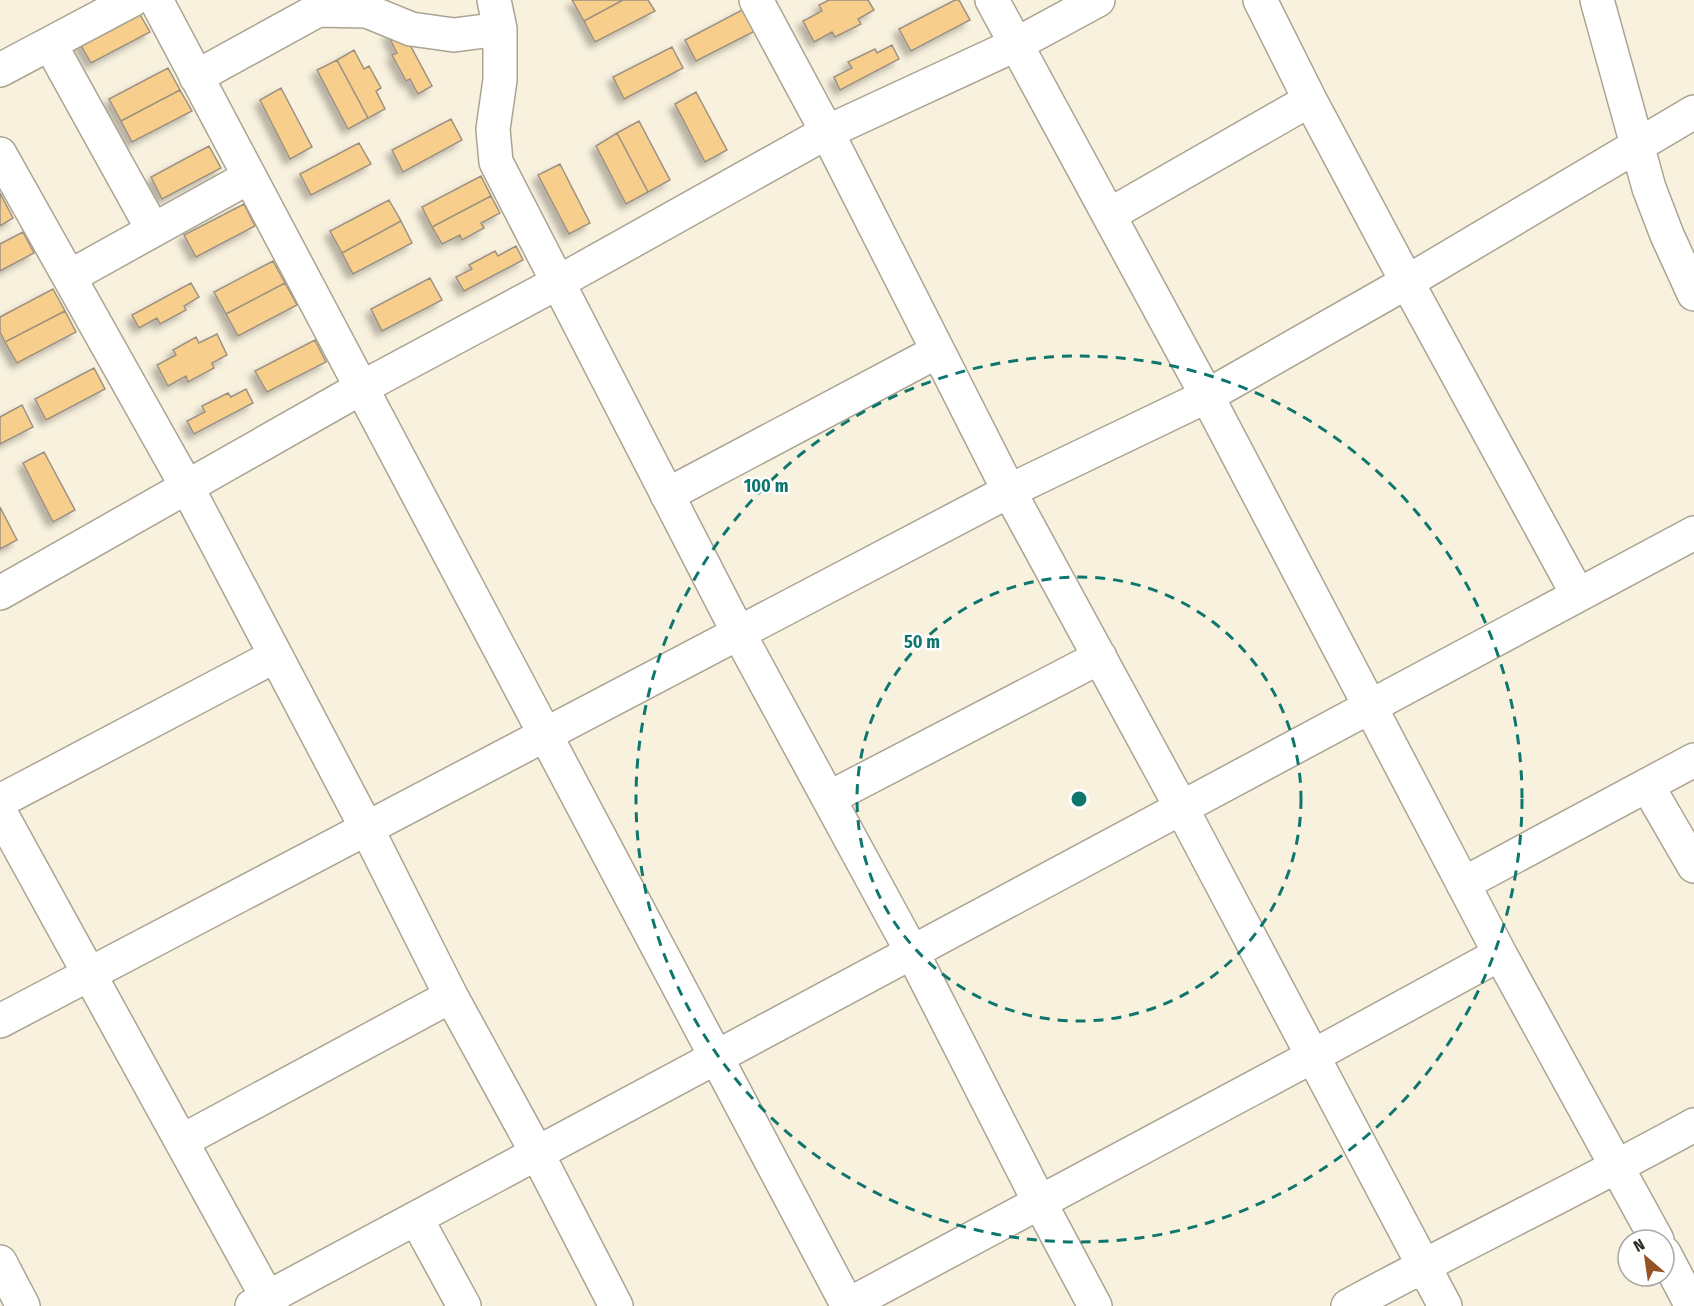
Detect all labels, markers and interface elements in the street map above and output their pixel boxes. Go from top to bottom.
text: 100 m [744,475,788,497]
text: 50 m [904,631,940,653]
centre of rings [1069,789,1089,809]
north arrow [1616,1228,1676,1288]
text: N [1630,1235,1648,1256]

